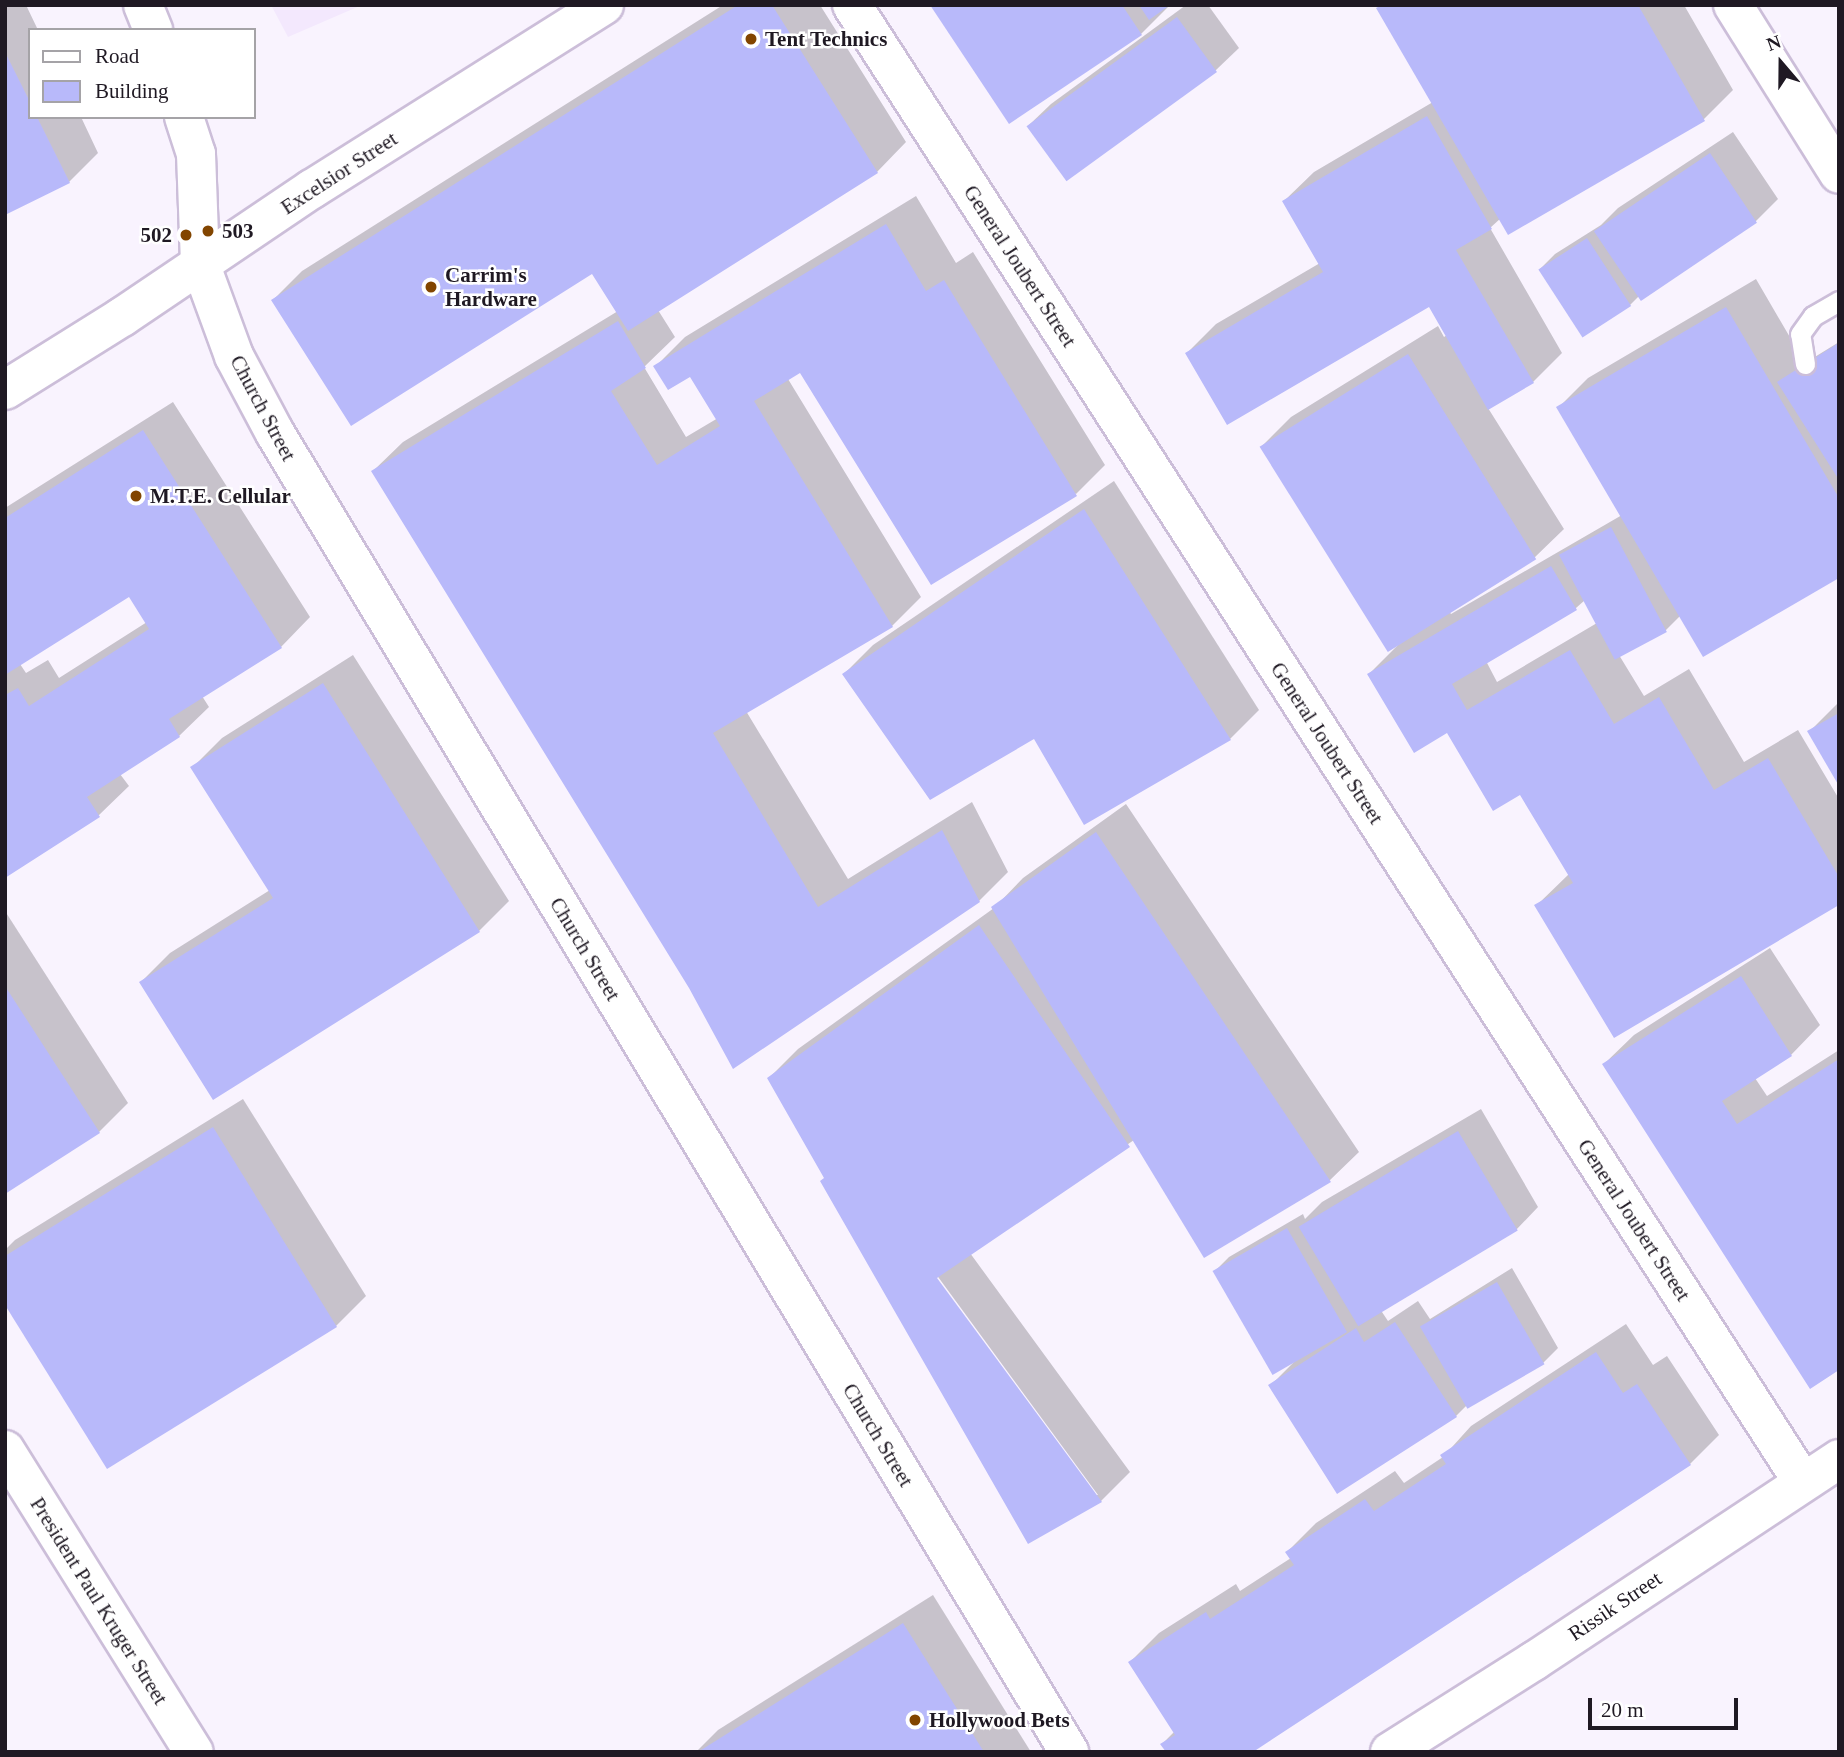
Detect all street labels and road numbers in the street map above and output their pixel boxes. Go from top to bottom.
street label: Excelsior Street [276,126,402,220]
street label: General Joubert Street [958,180,1082,352]
street label: Church Street [225,351,301,465]
street label: General Joubert Street [1265,657,1389,829]
street label: Church Street [544,893,626,1005]
street label: General Joubert Street [1572,1134,1696,1306]
street label: Church Street [837,1379,919,1491]
street label: President Paul Kruger Street [25,1493,173,1709]
street label: Rissik Street [1564,1566,1666,1646]

